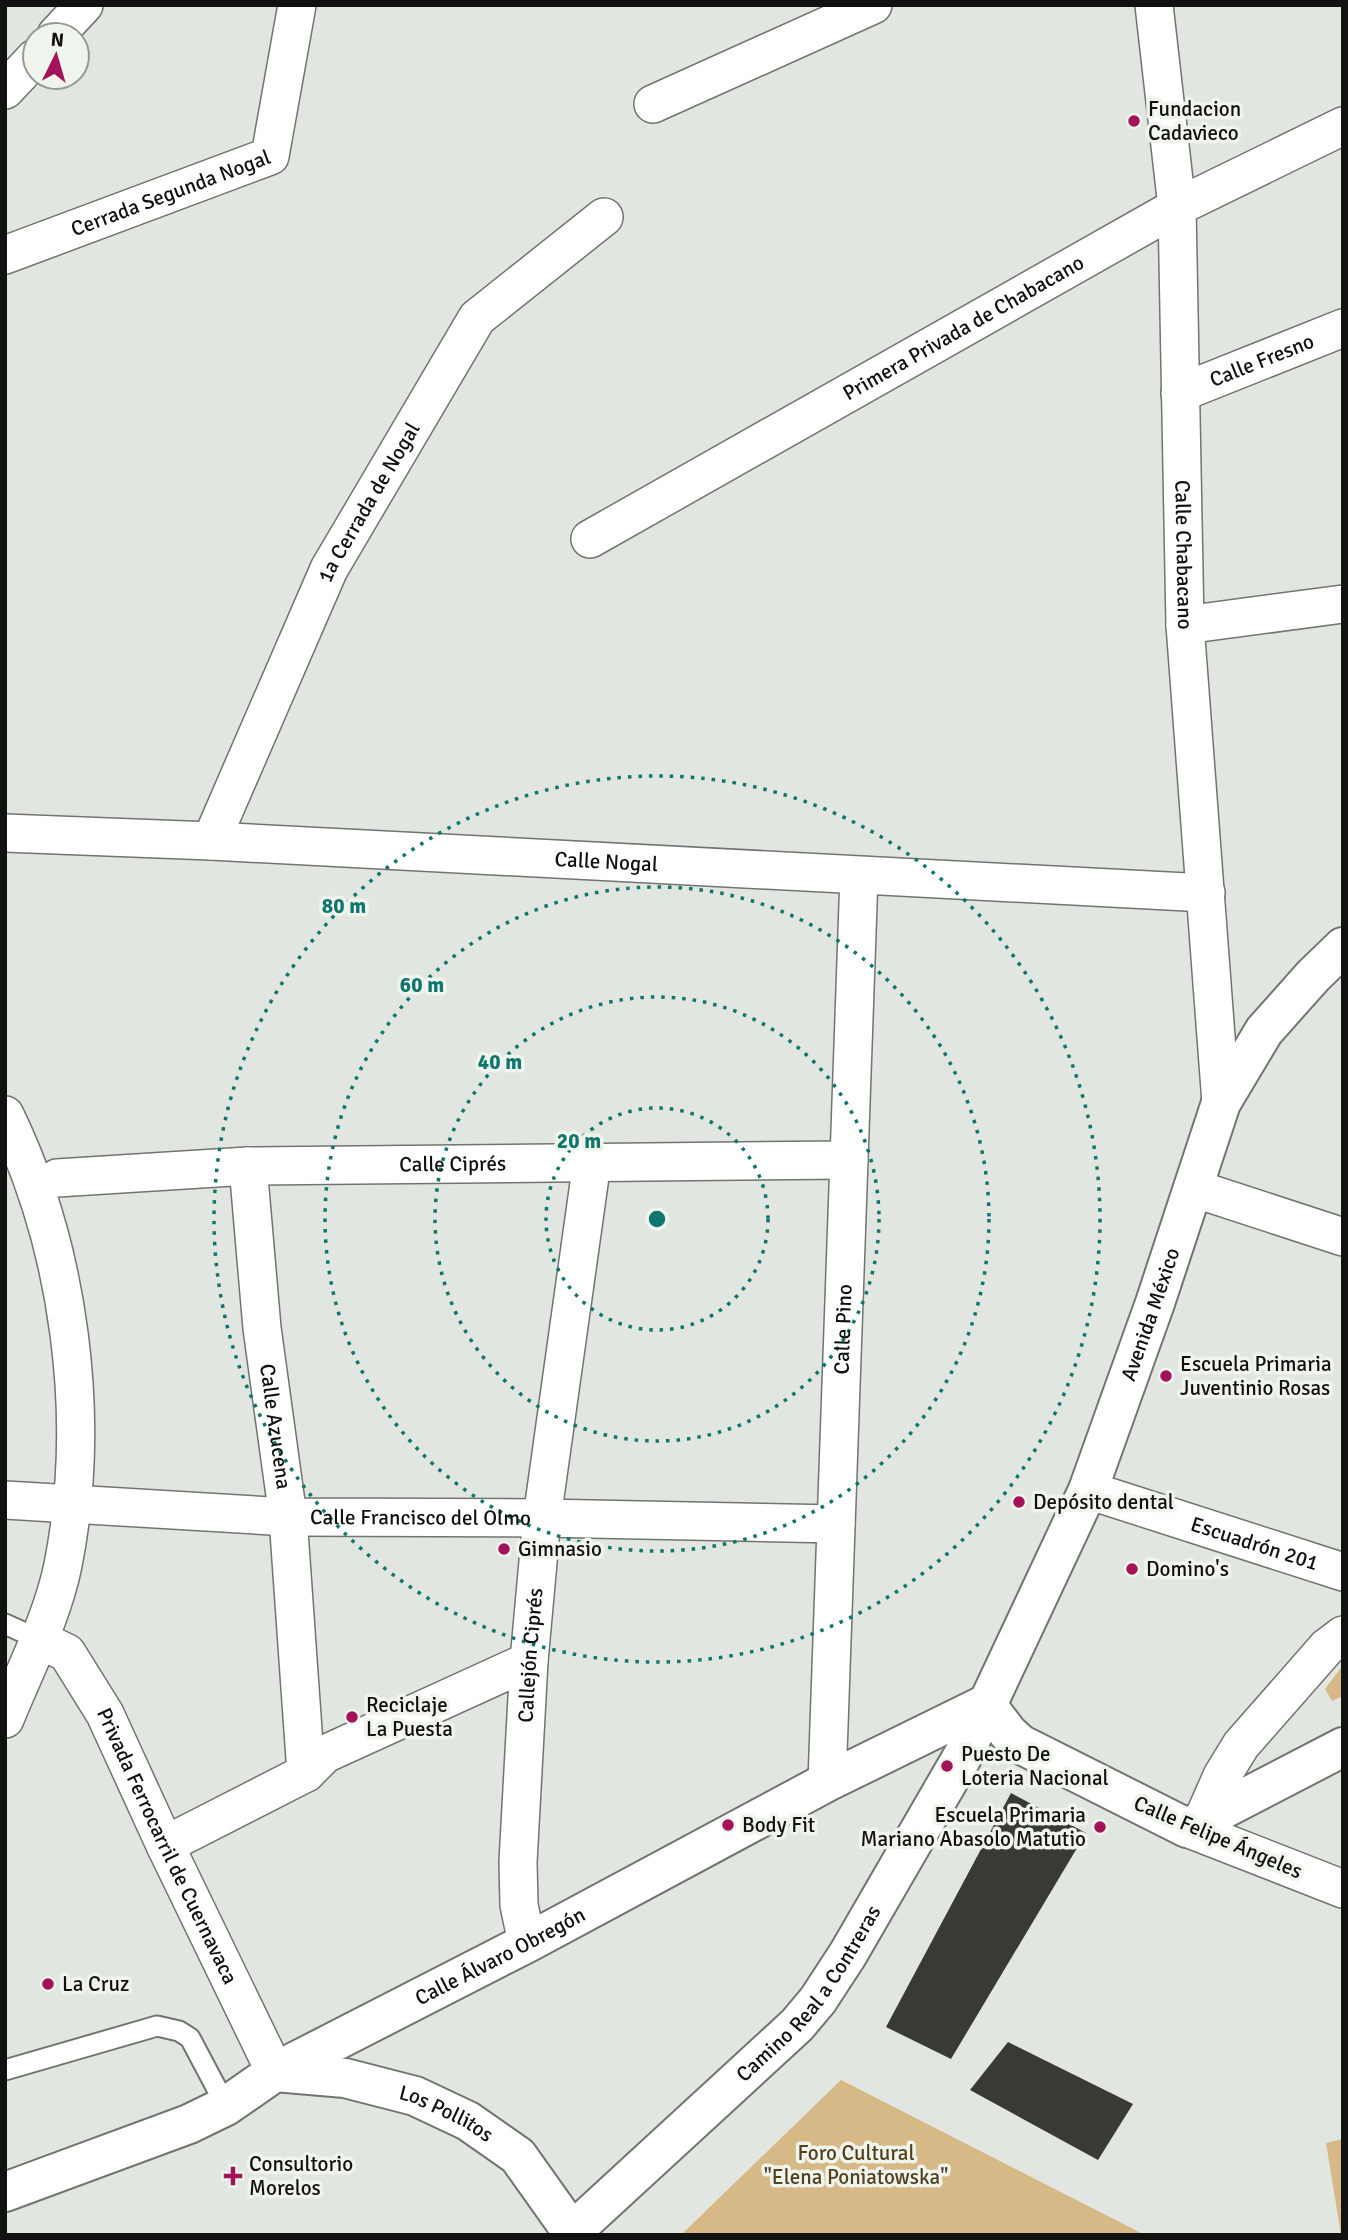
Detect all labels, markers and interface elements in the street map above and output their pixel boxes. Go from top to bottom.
north arrow [21,21,91,91]
text: N [50,28,65,53]
place label: Fundacion Cadavieco [1148,96,1241,146]
marker: Fundacion Cadavieco [1126,113,1142,129]
street label: Cerrada Segunda Nogal [67,144,274,242]
street label: Primera Privada de Chabacano [838,249,1089,406]
street label: Calle Fresno [1206,328,1318,393]
street label: 1a Cerrada de Nogal [312,418,426,586]
street label: Calle Chabacano [1169,480,1198,630]
street label: Calle Nogal [554,846,659,877]
text: 80 m [322,893,366,919]
text: 60 m [400,972,444,998]
text: 40 m [478,1049,522,1075]
text: 20 m [557,1128,601,1154]
street label: Calle Ciprés [399,1150,506,1177]
centre of rings [645,1207,669,1231]
street label: Avenida México [1115,1244,1185,1385]
street label: Calle Pino [828,1284,858,1375]
place label: Escuela Primaria Juventinio Rosas [1180,1351,1332,1401]
street label: Calle Azucena [254,1362,297,1491]
marker: Escuela Primaria Juventinio Rosas [1158,1368,1174,1384]
place label: Depósito dental [1033,1489,1174,1515]
marker: Depósito dental [1011,1494,1027,1510]
street label: Calle Francisco del Olmo [310,1504,531,1531]
street label: Escuadrón 201 [1188,1511,1322,1576]
place label: Gimnasio [518,1536,602,1562]
marker: Gimnasio [496,1541,512,1557]
place label: Domino's [1146,1556,1229,1582]
marker: Domino's [1124,1561,1140,1577]
street label: Callejón Ciprés [513,1587,549,1723]
place label: Reciclaje La Puesta [366,1692,453,1742]
street label: Privada Ferrocarril de Cuernavaca [91,1704,243,1988]
marker: Reciclaje La Puesta [344,1709,360,1725]
place label: Puesto De Loteria Nacional [961,1741,1109,1791]
marker: Puesto De Loteria Nacional [939,1758,955,1774]
street label: Calle Felipe Ángeles [1130,1790,1306,1884]
place label: Escuela Primaria Mariano Abasolo Matutio [860,1802,1086,1852]
place label: Body Fit [742,1812,815,1838]
marker: Body Fit [720,1817,736,1833]
marker: Escuela Primaria Mariano Abasolo Matutio [1092,1819,1108,1835]
street label: Calle Álvaro Obregón [411,1901,590,2011]
street label: Camino Real a Contreras [731,1901,886,2087]
place label: La Cruz [62,1971,129,1997]
marker: La Cruz [40,1976,56,1992]
street label: Los Pollitos [397,2080,498,2148]
park label: Foro Cultural "Elena Poniatowska" [764,2140,948,2190]
place label: Consultorio Morelos [249,2151,353,2201]
marker: Consultorio Morelos [223,2166,243,2186]

